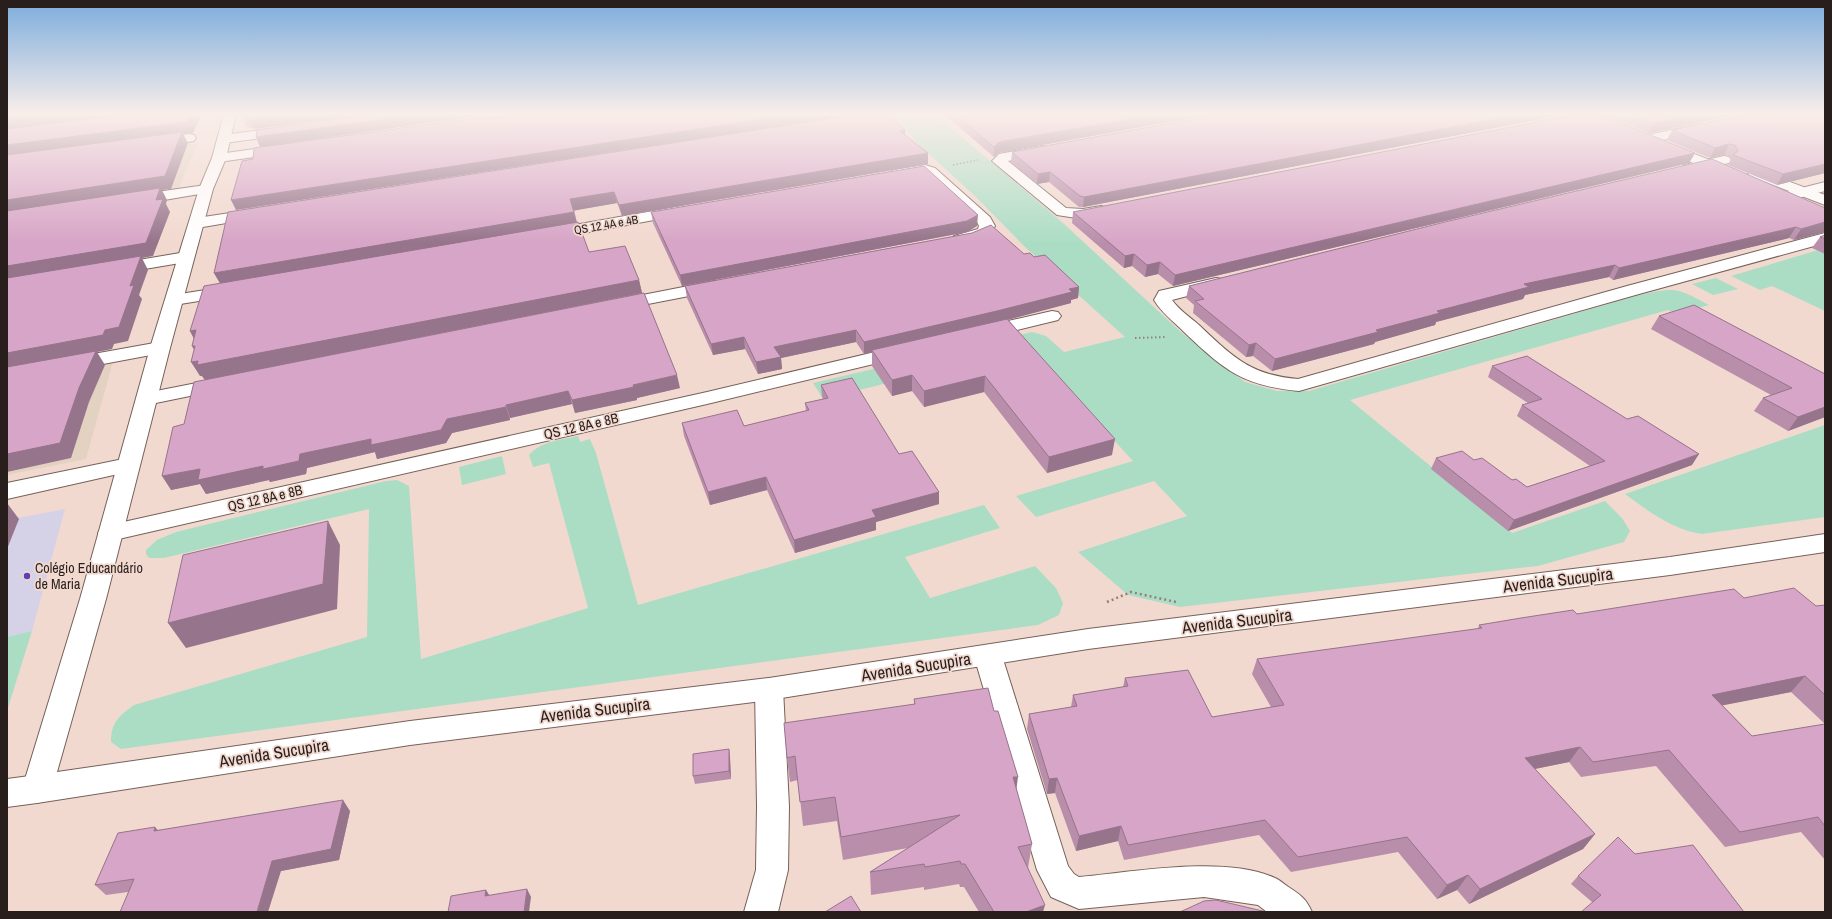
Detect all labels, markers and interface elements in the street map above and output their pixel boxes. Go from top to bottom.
street label: QS 12 4A e 4B [573,211,640,239]
street label: QS 12 8A e 8B [542,409,620,443]
street label: QS 12 8A e 8B [226,481,304,515]
place label: Colégio Educandário de Maria [35,559,143,593]
street label: Avenida Sucupira [1501,561,1614,598]
marker: Colégio Educandário de Maria [22,571,32,581]
street label: Avenida Sucupira [1180,602,1293,639]
street label: Avenida Sucupira [859,646,973,687]
street label: Avenida Sucupira [538,691,651,728]
street label: Avenida Sucupira [217,732,331,773]

